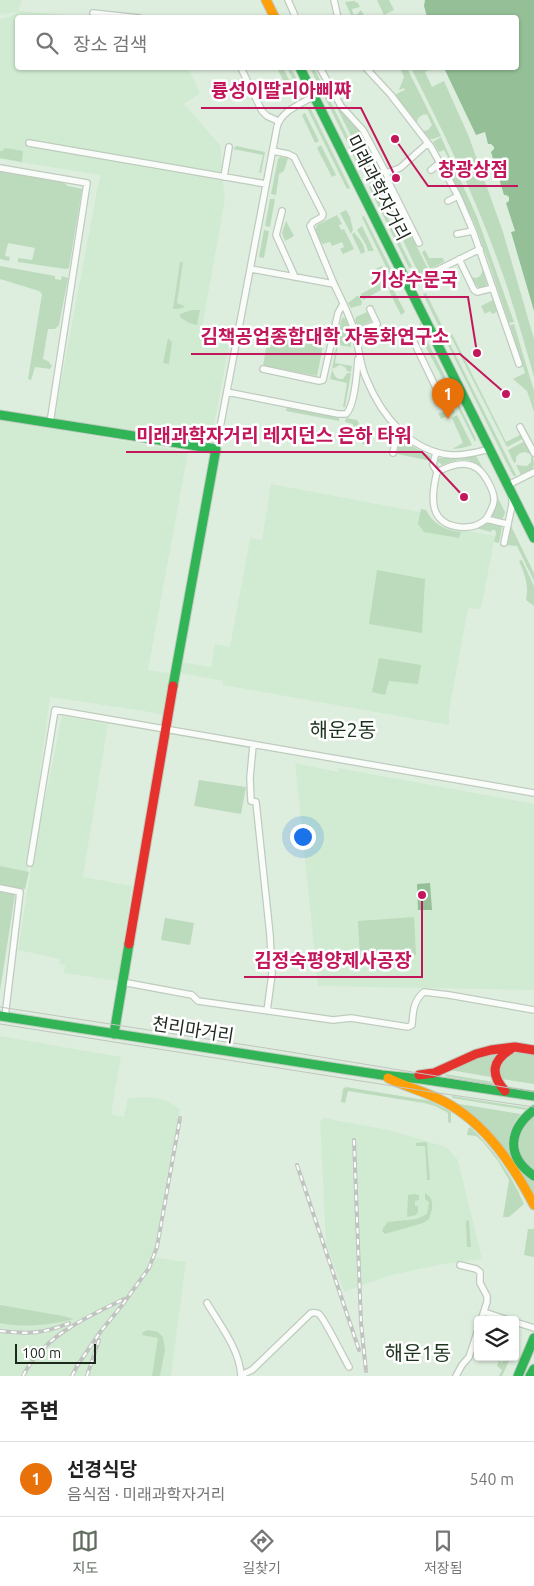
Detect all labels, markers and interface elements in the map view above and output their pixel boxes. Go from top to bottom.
search box [15,15,519,70]
icon: search [33,29,61,57]
text: 장소 검색 [73,33,147,55]
callout: 륭성이딸리아삐쨔 [201,74,361,108]
text: 륭성이딸리아삐쨔 [211,79,351,101]
street label: 미래과학자거리 [344,131,414,244]
callout: 창광상점 [428,152,518,186]
text: 창광상점 [438,158,508,180]
callout: 기상수문국 [360,263,468,297]
text: 기상수문국 [370,268,458,290]
callout: 김책공업종합대학 자동화연구소 [191,320,460,354]
text: 김책공업종합대학 자동화연구소 [200,325,450,347]
pin: 1 [432,378,464,419]
callout: 미래과학자거리 레지던스 은하 타워 [126,418,422,452]
text: 미래과학자거리 레지던스 은하 타워 [136,424,412,446]
district label: 해운2동 [310,718,376,741]
your location [290,824,316,850]
callout: 김정숙평양제사공장 [244,943,422,977]
text: 김정숙평양제사공장 [254,949,412,971]
street label: 천리마거리 [151,1013,236,1045]
map controls [474,1316,519,1361]
button: layers [474,1316,519,1361]
scale bar [15,1341,96,1364]
district label: 해운1동 [385,1341,451,1364]
text: 100 m [22,1345,61,1361]
text: 주변 [20,1398,59,1422]
text: 선경식당 [67,1458,137,1480]
text: 1 [31,1470,41,1488]
text: 540 m [469,1470,514,1488]
text: 음식점 · 미래과학자거리 [67,1485,225,1503]
tab: 지도 [71,1527,99,1577]
tab: 길찾기 [242,1527,281,1577]
tab: 저장됨 [424,1527,463,1577]

